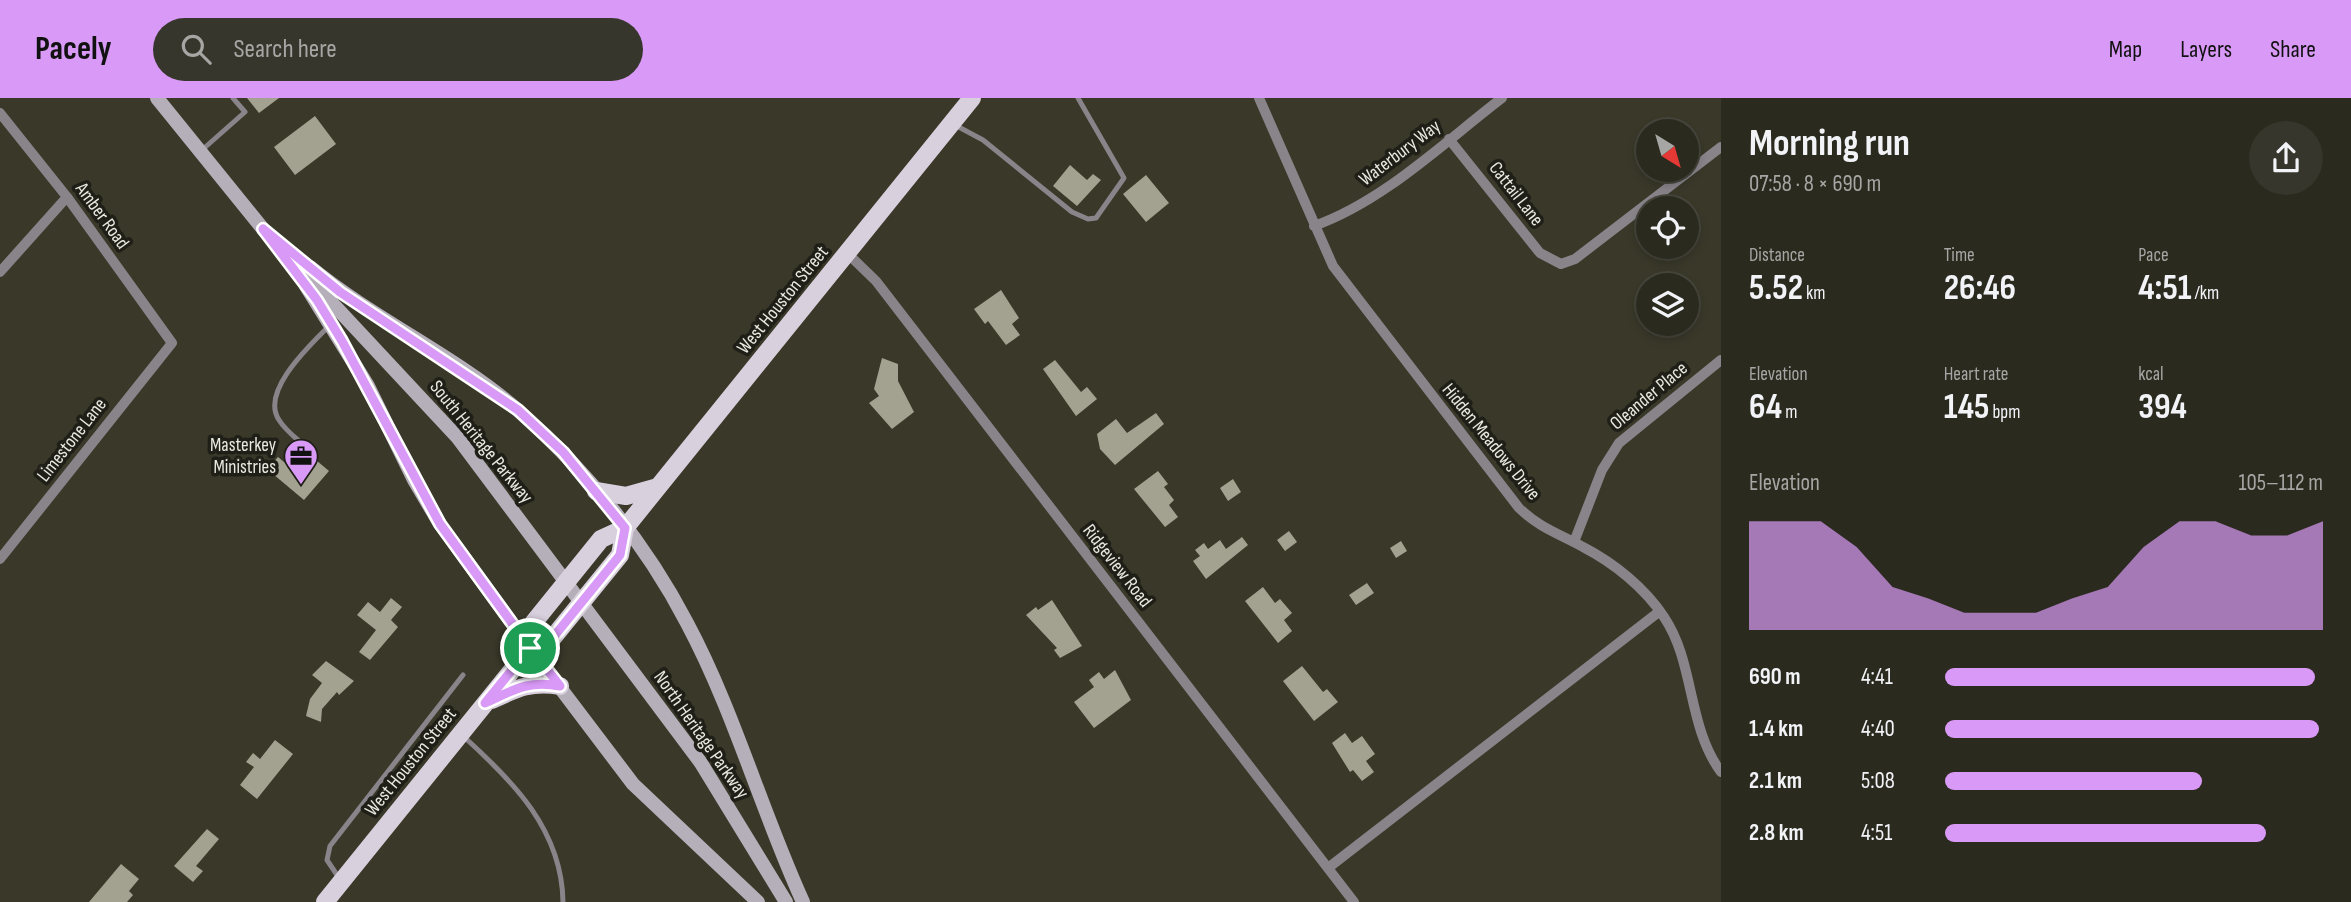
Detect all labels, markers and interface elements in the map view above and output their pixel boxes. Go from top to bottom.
search box [153,18,643,81]
text: Pacely [35,29,111,69]
icon: search [177,30,215,68]
text: Search here [233,34,337,65]
text: Map [2109,35,2142,64]
text: Layers [2180,35,2232,64]
text: Share [2270,35,2316,64]
street label: Waterbury Way [1355,115,1446,191]
north arrow [1636,119,1699,182]
map controls [1636,119,1699,336]
text: Morning run [1749,121,1910,166]
button: share [2249,121,2323,195]
street label: Cattail Lane [1484,157,1548,231]
text: 07:58 · 8 × 690 m [1749,170,1881,198]
street label: Amber Road [70,178,134,254]
button: locate [1636,196,1699,259]
street label: West Houston Street [732,241,834,359]
text: Distance [1749,244,1805,267]
text: Time [1944,244,1975,267]
text: Pace [2138,244,2169,267]
text: 5.52 [1749,267,1803,310]
text: 26:46 [1944,267,2016,310]
text: 4:51 [2138,267,2192,310]
button: layers [1636,273,1699,336]
text: km [1803,282,1825,305]
text: /km [2192,282,2219,305]
street label: Oleander Place [1606,357,1692,435]
text: Elevation [1749,363,1808,386]
text: Heart rate [1944,363,2009,386]
text: kcal [2138,363,2163,386]
street label: South Heritage Parkway [425,376,538,508]
street label: Hidden Meadows Drive [1437,379,1545,505]
text: 64 [1749,386,1782,429]
text: 145 [1944,386,1989,429]
text: 394 [2138,386,2187,429]
street label: Limestone Lane [32,394,112,486]
text: m [1782,401,1797,424]
text: bpm [1989,401,2020,424]
place label: Masterkey Ministries [210,434,277,479]
office icon: Masterkey Ministries [282,437,320,486]
text: Elevation [1749,469,1820,497]
text: 105–112 m [2238,469,2323,497]
street label: Ridgeview Road [1077,520,1157,612]
pin [500,618,560,678]
icon: arrive [511,629,549,667]
text: 690 m [1749,663,1800,691]
text: 4:41 [1861,663,1893,691]
street label: North Heritage Parkway [648,667,754,804]
street label: West Houston Street [360,703,462,821]
text: 1.4 km [1749,715,1803,743]
text: 4:40 [1861,715,1895,743]
text: 2.1 km [1749,767,1802,795]
text: 5:08 [1861,767,1895,795]
text: 2.8 km [1749,819,1804,847]
text: 4:51 [1861,819,1892,847]

